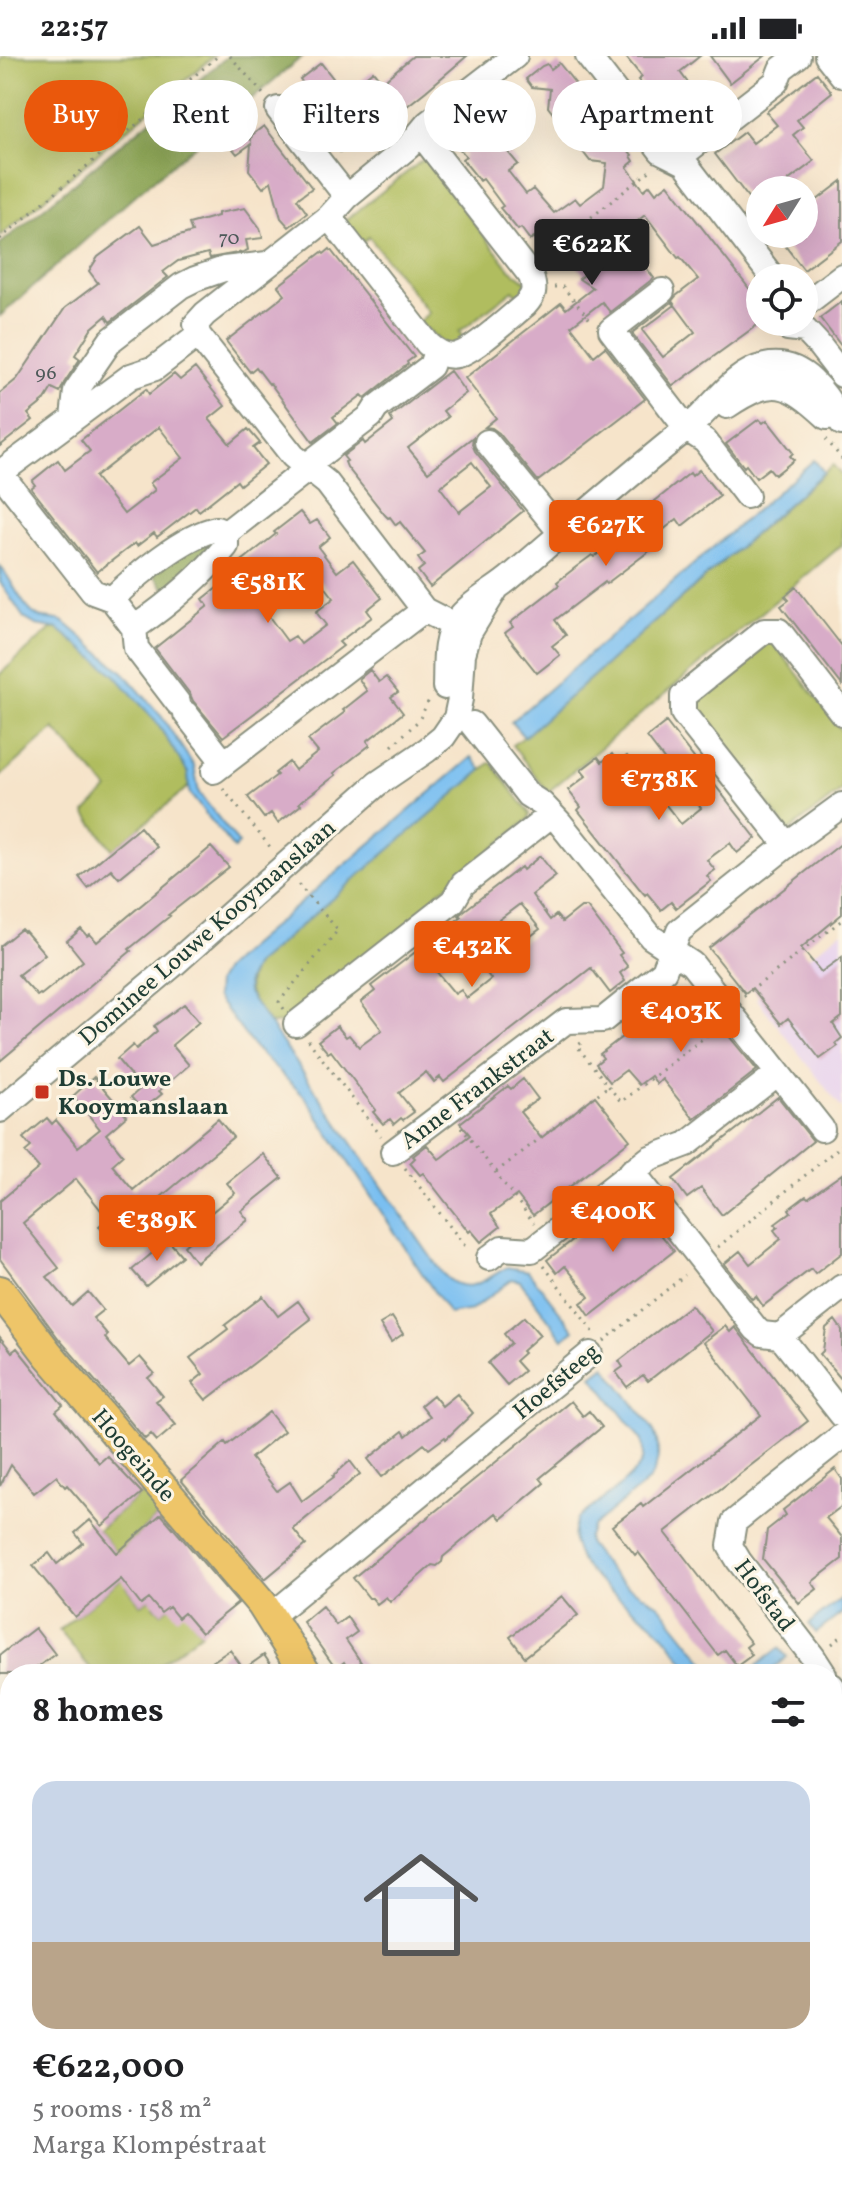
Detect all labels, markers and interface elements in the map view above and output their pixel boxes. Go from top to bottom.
text: 22:57 [40,7,109,49]
chip: Buy [24,80,128,152]
chip: Rent [144,80,258,152]
chip: Filters [274,80,408,152]
chip: New [424,80,536,152]
chip: Apartment [552,80,742,152]
north arrow [746,176,818,248]
map controls [746,176,818,336]
pin: €622K [536,219,648,287]
house number: 70 [219,225,239,253]
text: €622K [552,227,632,263]
button: locate [746,264,818,336]
house number: 96 [35,360,57,388]
pin: €627K [550,500,662,568]
text: €627K [567,508,645,544]
pin: €581K [212,557,324,625]
text: €581K [230,565,306,601]
pin: €738K [603,754,715,822]
text: €738K [620,762,698,798]
street label: Dominee Louwe Kooymanslaan [72,812,344,1055]
pin: €432K [416,921,528,989]
text: €432K [432,929,512,965]
pin: €403K [625,986,737,1054]
text: €403K [640,994,722,1030]
street label: Anne Frankstraat [394,1020,562,1159]
place label: Ds. Louwe Kooymanslaan [58,1063,229,1125]
marker: Ds. Louwe Kooymanslaan [33,1083,51,1101]
pin: €400K [557,1186,669,1254]
text: €400K [570,1194,656,1230]
pin: €389K [101,1195,213,1263]
text: €389K [117,1203,197,1239]
street label: Hoefsteeg [507,1336,608,1429]
street label: Hoogeinde [82,1402,183,1510]
street label: Hofstad [725,1553,802,1640]
text: 8 homes [32,1689,164,1736]
icon: filters [766,1690,810,1734]
icon: home [349,1833,493,1977]
text: €622,000 [32,2045,184,2092]
text: 5 rooms · 158 m² [32,2092,212,2128]
text: Marga Klompéstraat [32,2128,267,2164]

